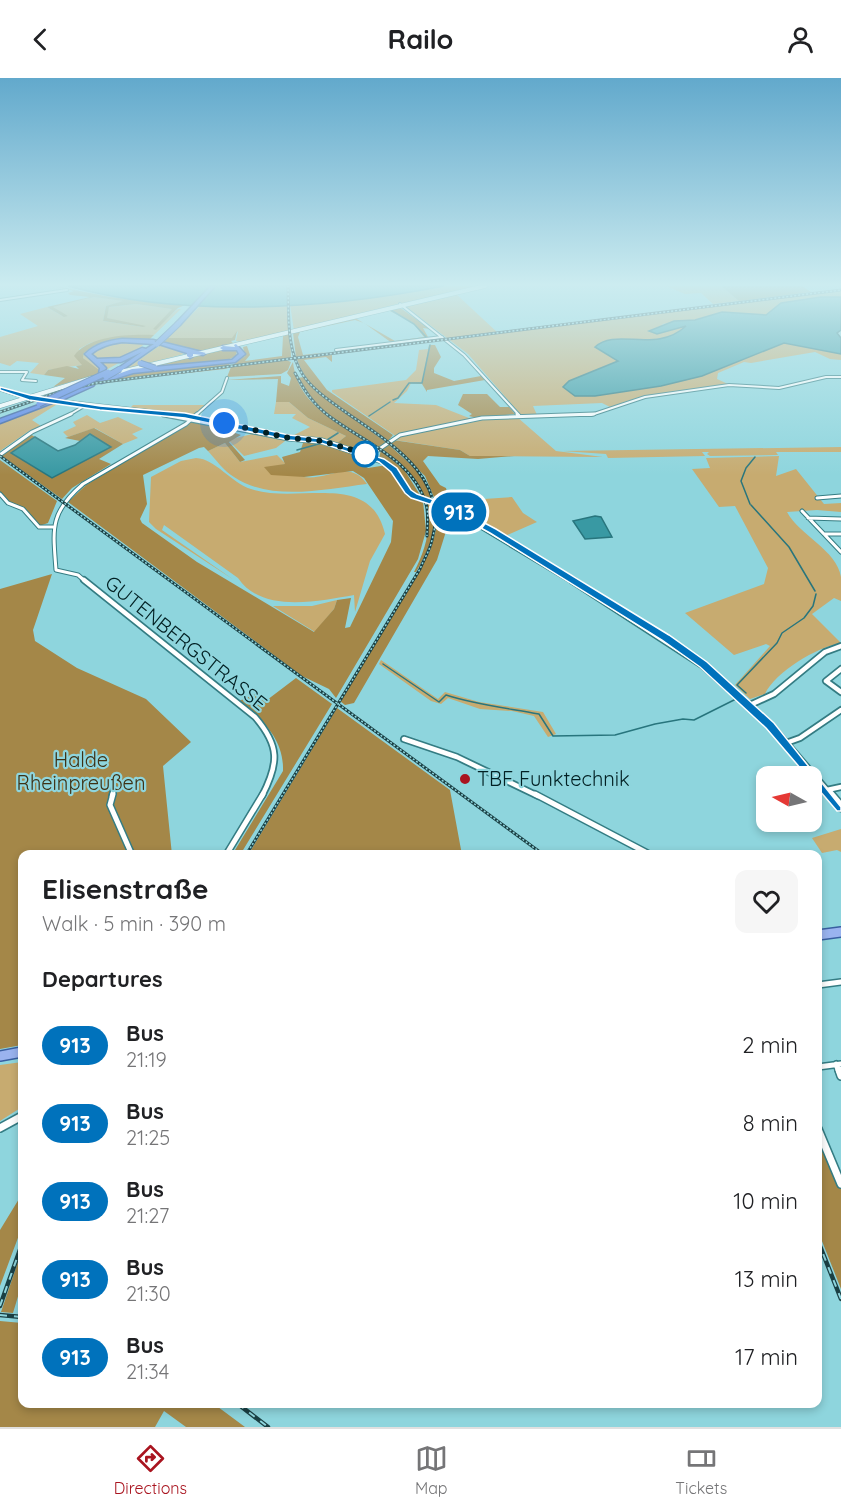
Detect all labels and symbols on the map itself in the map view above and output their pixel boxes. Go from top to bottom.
your location [209,408,239,438]
unlabelled marker [352,441,378,467]
line badge: 913 [424,492,494,532]
street label: GUTENBERGSTRASSE [100,570,272,716]
park label: Halde Rheinpreußen [17,747,145,795]
place label: TBF Funktechnik [477,766,630,791]
north arrow [756,766,822,832]
marker: TBF Funktechnik [458,772,472,786]

